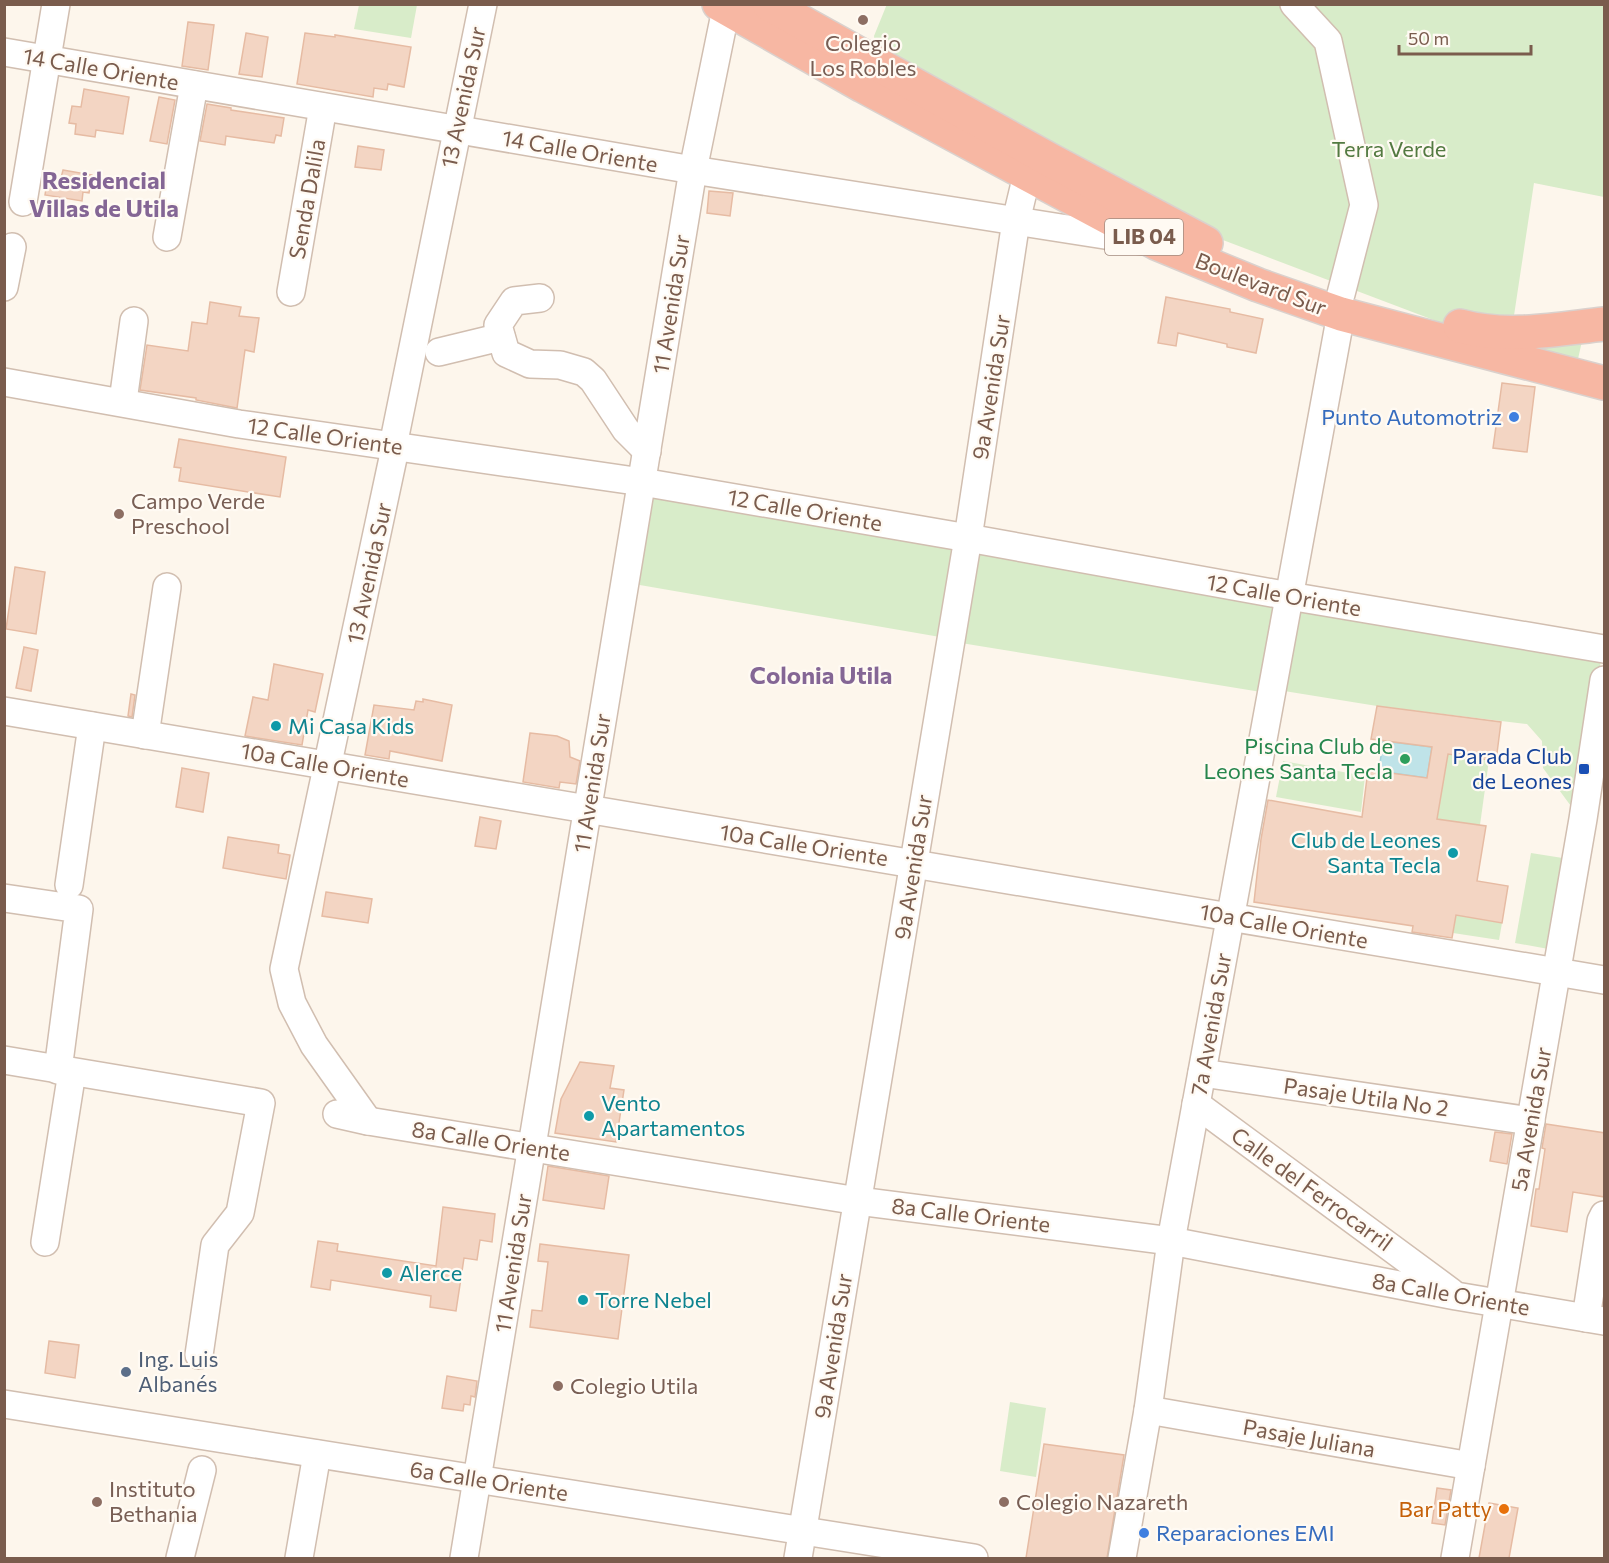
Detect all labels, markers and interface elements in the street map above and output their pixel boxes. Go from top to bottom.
marker: Colegio Los Robles [856,13,870,27]
scale bar [1399,18,1531,56]
street label: 13 Avenida Sur [434,24,491,170]
text: 50 m [1408,27,1449,49]
place label: Colegio Los Robles [809,29,917,81]
street label: 14 Calle Oriente [21,42,181,95]
street label: 14 Calle Oriente [500,124,660,177]
park label: Terra Verde [1332,135,1446,162]
street label: Senda Dalila [283,137,330,261]
district label: Residencial Villas de Utila [29,165,179,222]
road number: LIB 04 [1105,219,1183,255]
street label: 11 Avenida Sur [646,232,695,375]
street label: Boulevard Sur [1192,246,1331,321]
street label: 9a Avenida Sur [966,312,1015,461]
place label: Punto Automotriz [1321,403,1502,430]
marker: Punto Automotriz [1507,410,1521,424]
street label: 12 Calle Oriente [246,411,404,460]
street label: 12 Calle Oriente [726,483,884,536]
place label: Campo Verde Preschool [131,487,265,539]
street label: 13 Avenida Sur [340,500,397,646]
marker: Campo Verde Preschool [112,507,126,521]
street label: 12 Calle Oriente [1205,568,1363,621]
district label: Colonia Utila [750,660,892,689]
street label: 11 Avenida Sur [567,711,616,854]
place label: Mi Casa Kids [288,712,414,739]
marker: Mi Casa Kids [269,719,283,733]
place label: Piscina Club de Leones Santa Tecla [1203,732,1393,784]
street label: 10a Calle Oriente [239,736,411,793]
place label: Parada Club de Leones [1452,742,1572,794]
marker: Piscina Club de Leones Santa Tecla [1398,752,1412,766]
marker: Parada Club de Leones [1577,762,1591,776]
street label: 9a Avenida Sur [888,792,937,941]
street label: 10a Calle Oriente [718,818,890,871]
place label: Club de Leones Santa Tecla [1291,826,1441,878]
marker: Club de Leones Santa Tecla [1446,846,1460,860]
street label: 10a Calle Oriente [1198,897,1370,954]
street label: 7a Avenida Sur [1185,950,1236,1097]
street label: 5a Avenida Sur [1505,1045,1557,1193]
street label: Pasaje Utila No 2 [1282,1072,1450,1121]
place label: Vento Apartamentos [601,1089,745,1141]
marker: Vento Apartamentos [582,1109,596,1123]
street label: 8a Calle Oriente [410,1115,572,1166]
street label: Calle del Ferrocarril [1226,1121,1398,1256]
street label: 11 Avenida Sur [488,1191,537,1334]
street label: 8a Calle Oriente [890,1191,1052,1238]
place label: Alerce [399,1259,462,1286]
marker: Alerce [380,1266,394,1280]
street label: 8a Calle Oriente [1370,1266,1532,1321]
street label: 9a Avenida Sur [808,1271,857,1420]
place label: Torre Nebel [595,1286,712,1313]
marker: Torre Nebel [576,1293,590,1307]
place label: Ing. Luis Albanés [138,1345,219,1397]
marker: Ing. Luis Albanés [119,1365,133,1379]
place label: Colegio Utila [570,1372,698,1399]
marker: Colegio Utila [551,1379,565,1393]
street label: Pasaje Juliana [1241,1413,1377,1462]
street label: 6a Calle Oriente [408,1455,570,1506]
place label: Instituto Bethania [109,1475,198,1527]
place label: Colegio Nazareth [1016,1488,1188,1515]
marker: Instituto Bethania [90,1495,104,1509]
marker: Colegio Nazareth [997,1495,1011,1509]
place label: Bar Patty [1399,1495,1492,1522]
marker: Bar Patty [1497,1502,1511,1516]
place label: Reparaciones EMI [1156,1519,1335,1546]
marker: Reparaciones EMI [1137,1526,1151,1540]

